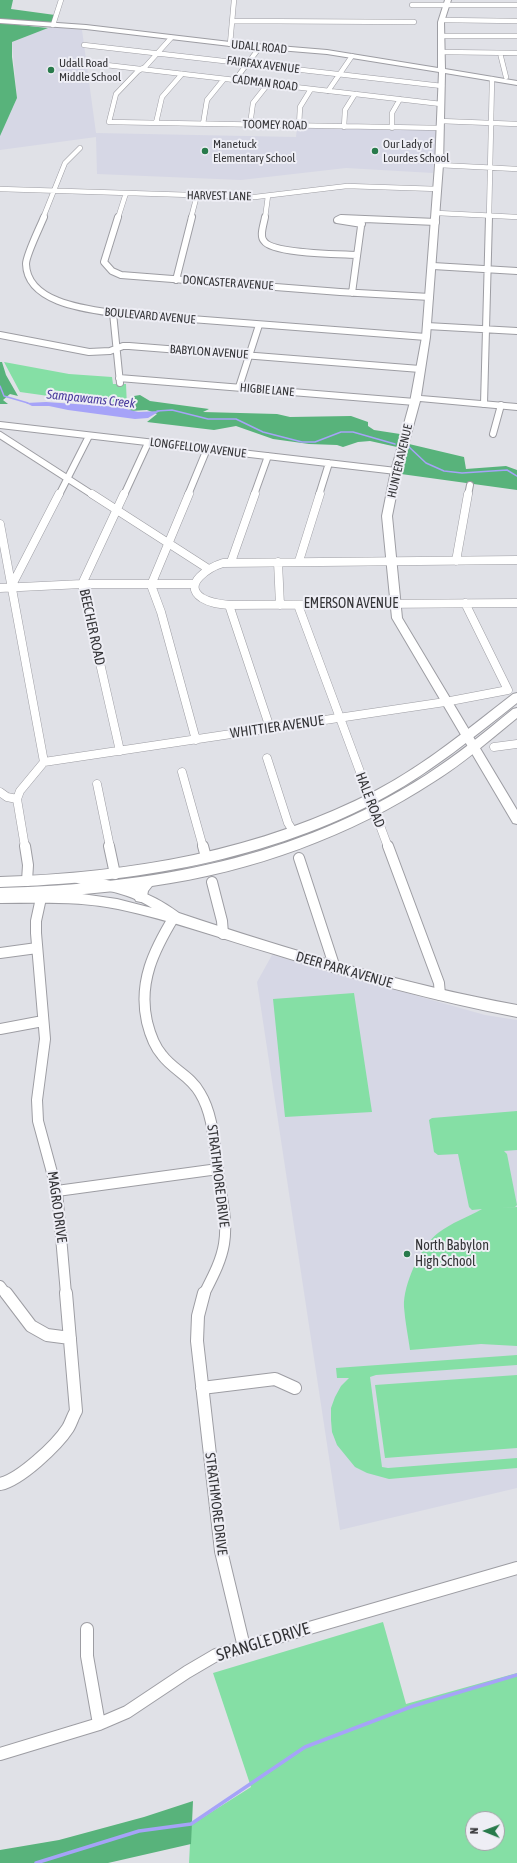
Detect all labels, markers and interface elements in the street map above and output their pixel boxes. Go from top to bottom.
street label: UDALL ROAD [230,37,288,57]
street label: FAIRFAX AVENUE [226,53,300,77]
place label: Udall Road Middle School [59,56,121,84]
marker: Udall Road Middle School [46,65,56,75]
street label: CADMAN ROAD [231,72,299,94]
street label: TOOMEY ROAD [243,117,307,133]
place label: Manetuck Elementary School [213,137,295,165]
place label: Our Lady of Lourdes School [383,137,449,165]
marker: Manetuck Elementary School [200,146,210,156]
marker: Our Lady of Lourdes School [370,146,380,156]
street label: HARVEST LANE [187,188,251,204]
street label: DONCASTER AVENUE [182,273,274,293]
street label: BOULEVARD AVENUE [104,305,196,327]
street label: BABYLON AVENUE [169,342,249,362]
street label: HIGBIE LANE [239,380,295,400]
water label: Sampawams Creek [46,387,136,411]
street label: HUNTER AVENUE [385,423,415,499]
street label: LONGFELLOW AVENUE [149,435,247,461]
street label: BEECHER ROAD [76,587,108,667]
street label: EMERSON AVENUE [304,596,398,612]
street label: WHITTIER AVENUE [229,712,325,742]
street label: HALE ROAD [352,770,388,830]
street label: DEER PARK AVENUE [294,948,394,992]
street label: STRATHMORE DRIVE [203,1124,233,1228]
street label: MAGRO DRIVE [44,1170,70,1244]
place label: North Babylon High School [415,1238,489,1270]
marker: North Babylon High School [402,1249,412,1259]
street label: STRATHMORE DRIVE [201,1452,231,1556]
street label: SPANGLE DRIVE [214,1618,312,1666]
north arrow [465,1811,505,1851]
text: N [468,1827,480,1834]

